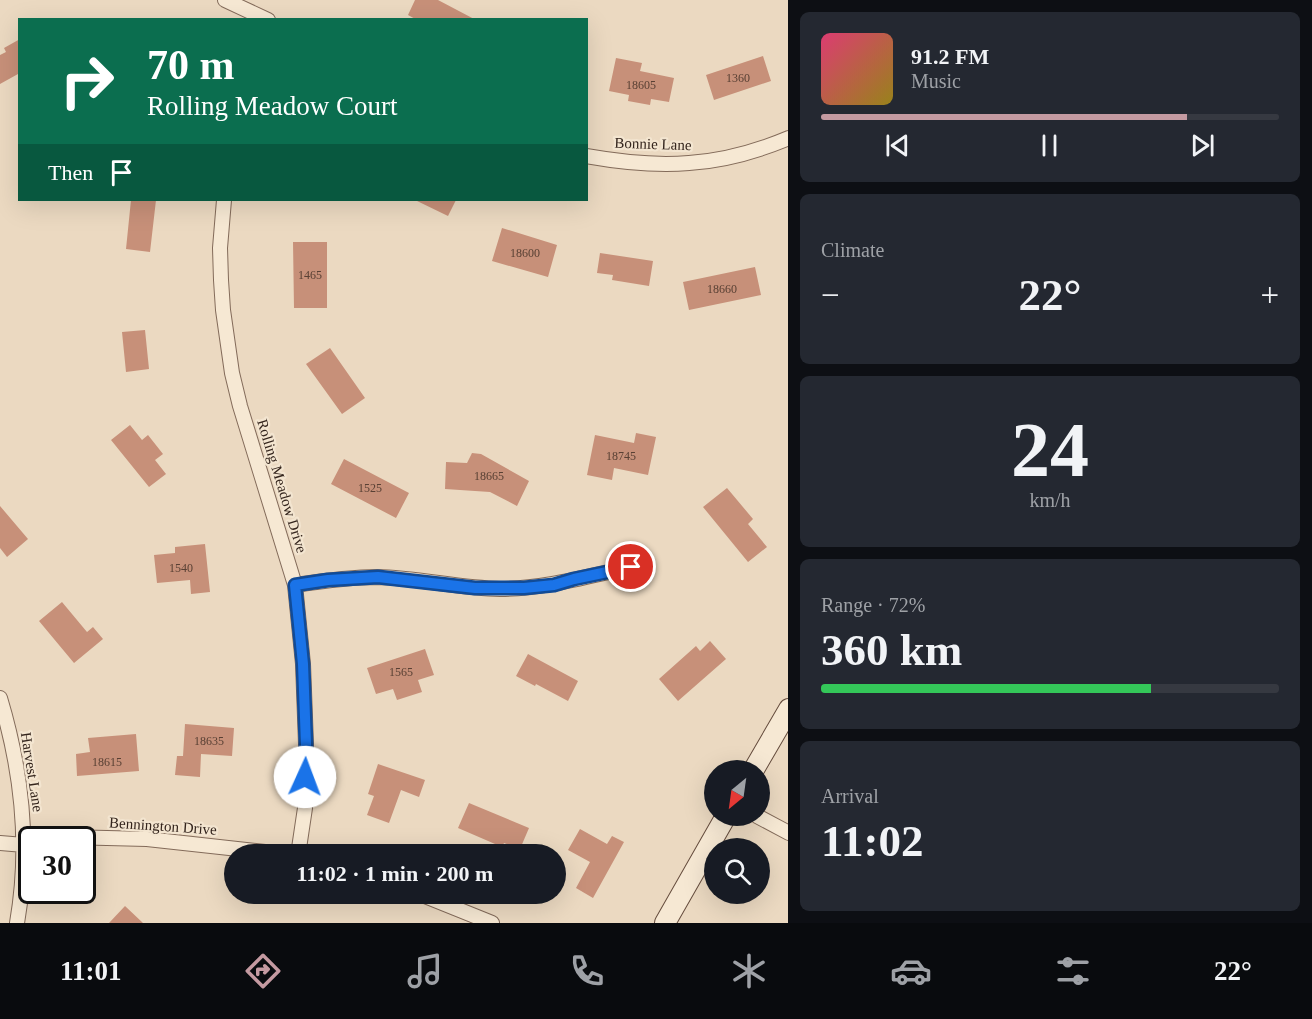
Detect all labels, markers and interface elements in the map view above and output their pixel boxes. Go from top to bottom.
icon: right [48,42,126,120]
text: 70 m [147,42,235,88]
text: 91.2 FM [911,44,989,69]
text: Music [911,70,961,92]
house number: 1360 [726,71,750,85]
house number: 18605 [626,78,656,92]
text: Rolling Meadow Court [147,91,398,121]
icon: previous [881,129,914,162]
icon: pause [1033,129,1066,162]
icon: next [1186,129,1219,162]
street label: Bonnie Lane [614,135,692,153]
icon: arrive [105,156,138,189]
text: Then [48,160,93,185]
text: Climate [821,239,884,261]
house number: 18600 [510,246,540,260]
house number: 1465 [298,268,322,282]
text: 22° [1019,270,1082,320]
text: − [821,277,840,313]
text: + [1260,277,1279,313]
house number: 18660 [707,282,737,296]
text: 24 [1011,406,1089,493]
street label: Rolling Meadow Drive [254,417,310,555]
house number: 18745 [606,449,636,463]
house number: 18665 [474,469,504,483]
house number: 1525 [358,481,382,495]
text: km/h [1029,489,1071,511]
pin [605,541,656,592]
icon: arrive [614,550,647,583]
house number: 1540 [169,561,193,575]
text: Range · 72% [821,594,925,616]
text: 360 km [821,625,962,675]
house number: 1565 [389,665,413,679]
street label: Harvest Lane [18,731,46,813]
house number: 18635 [194,734,224,748]
position arrow [273,745,337,809]
house number: 18615 [92,755,122,769]
north arrow [704,760,770,826]
map controls [704,760,770,904]
text: Arrival [821,785,879,807]
street label: Bennington Drive [109,814,218,838]
text: 11:02 [821,816,924,866]
speed limit sign: 30 [18,826,96,904]
button: search [704,838,770,904]
text: 11:02 · 1 min · 200 m [297,861,493,886]
icon: directions [242,950,284,992]
icon: music [404,950,446,992]
icon: phone [566,950,608,992]
icon: climate [728,950,770,992]
icon: car [890,950,932,992]
icon: filters [1052,950,1094,992]
text: 11:01 [60,956,122,986]
text: 22° [1214,956,1252,986]

